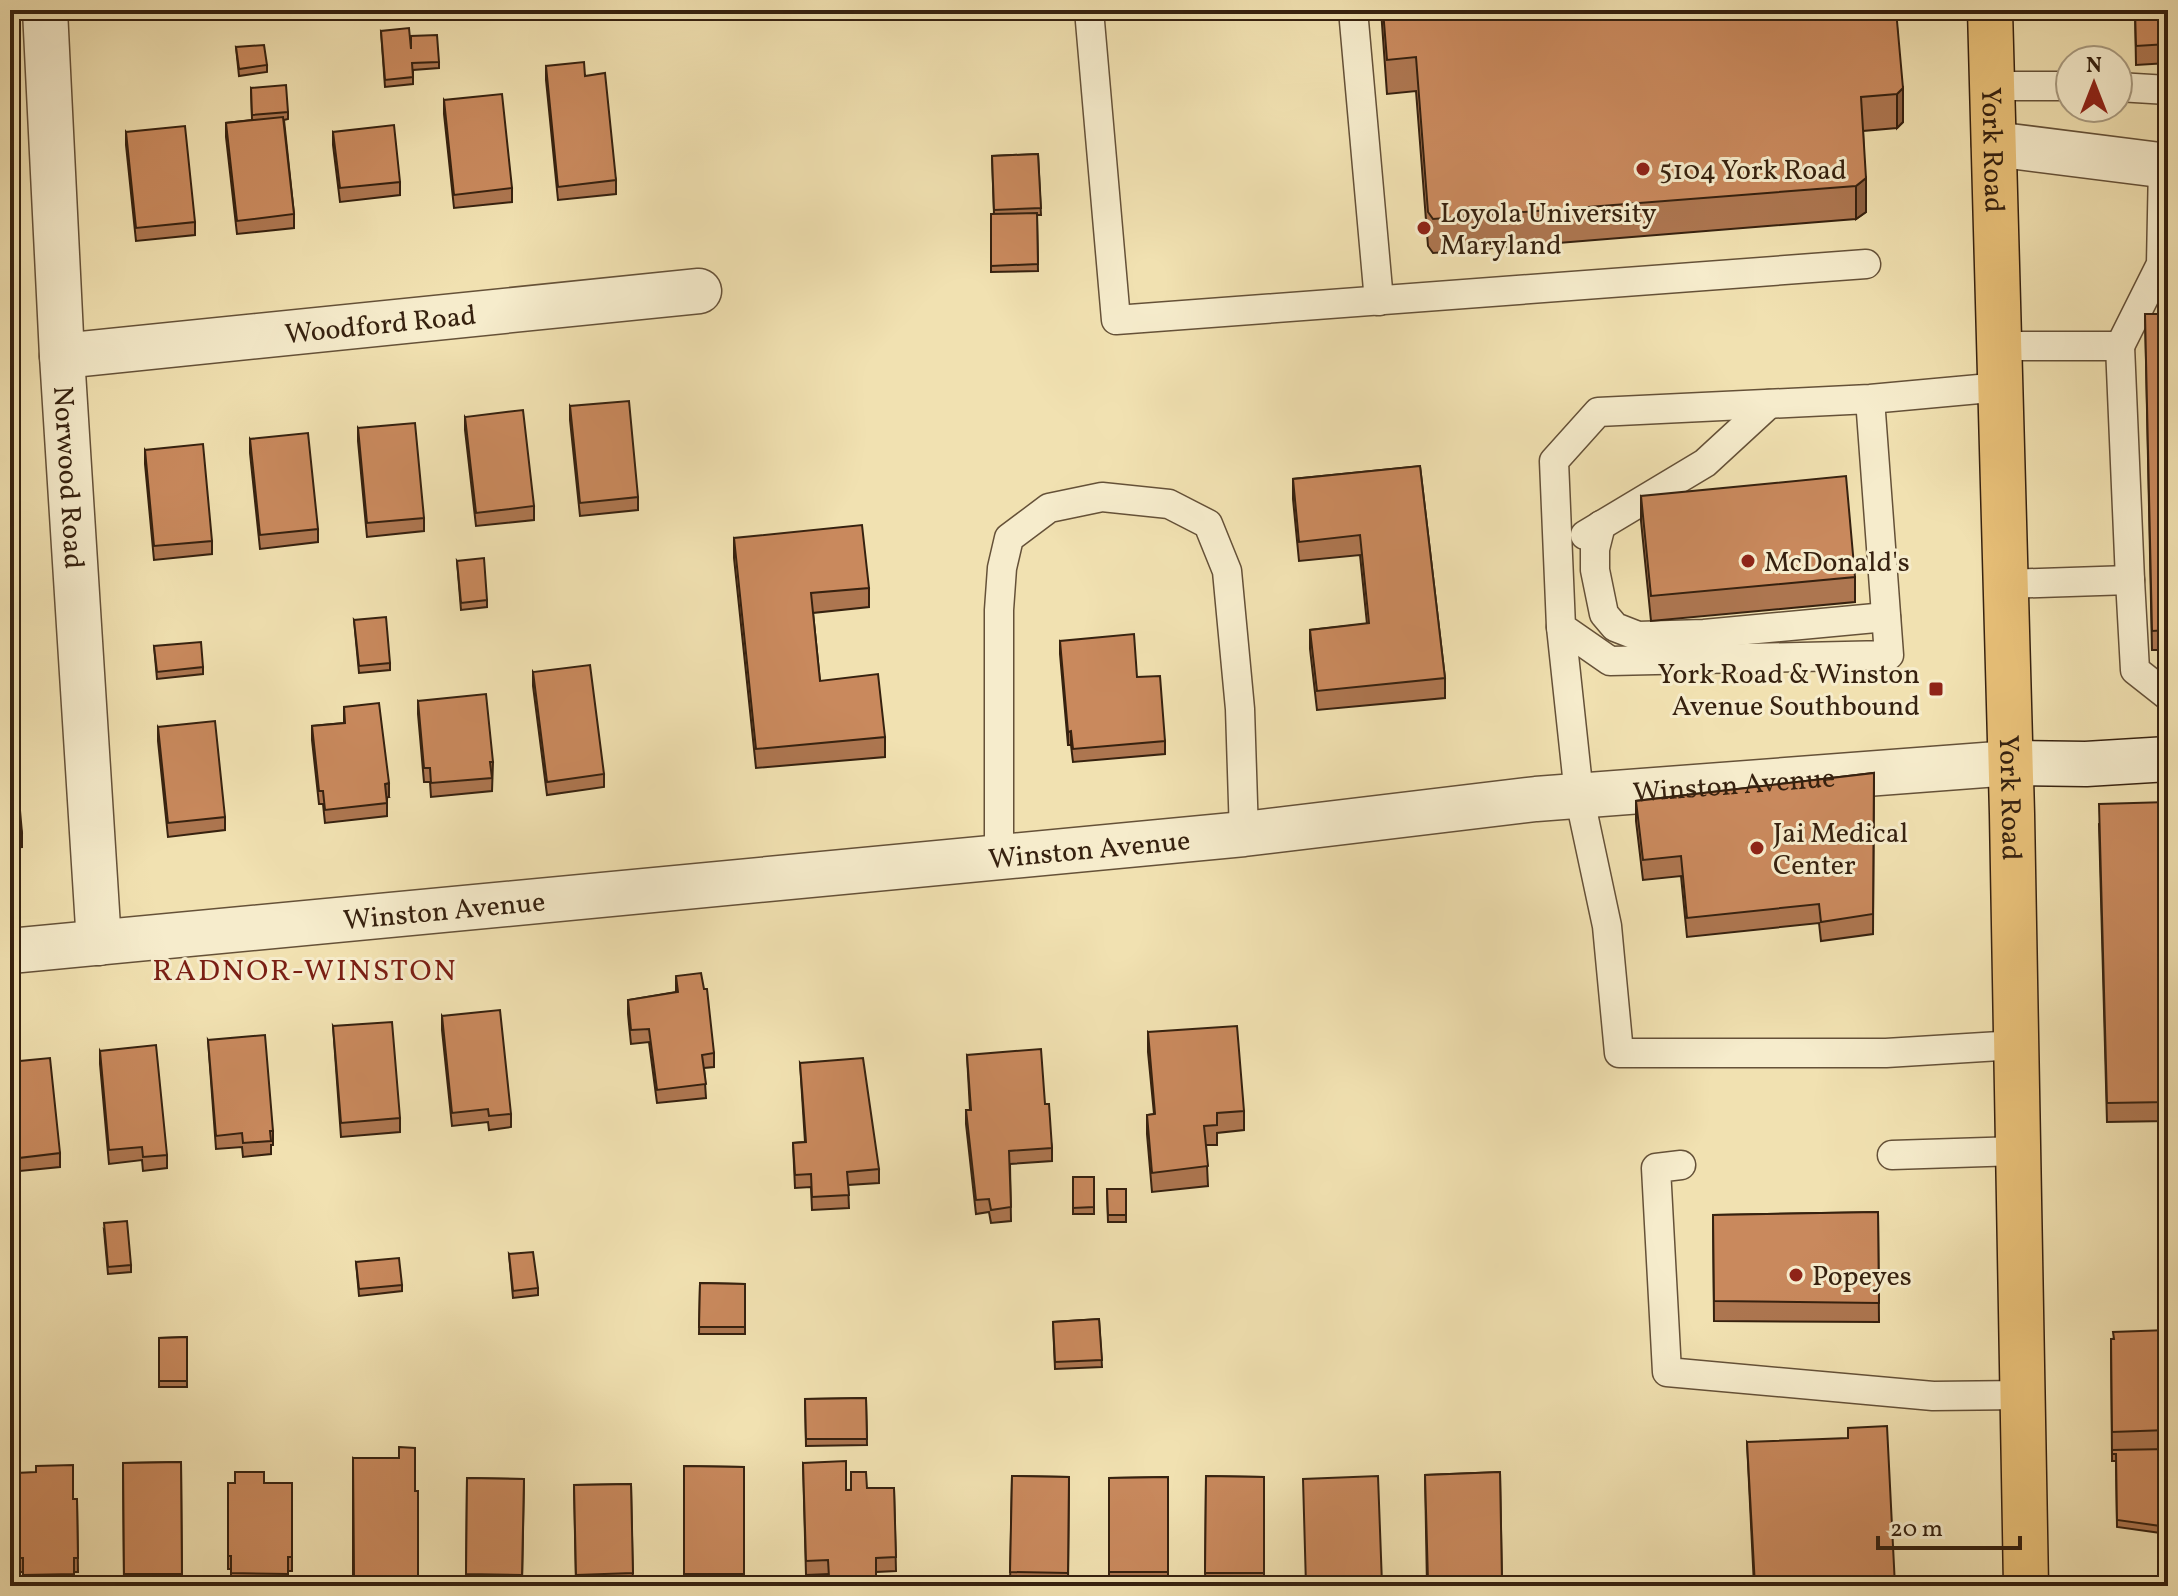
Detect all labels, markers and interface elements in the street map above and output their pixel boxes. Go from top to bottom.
north arrow [2054,44,2134,124]
text: N [2086,51,2102,82]
street label: York Road [1970,87,2013,213]
place label: 5104 York Road [1659,152,1847,191]
marker: 5104 York Road [1634,160,1652,178]
place label: Loyola University Maryland [1440,195,1657,266]
marker: Loyola University Maryland [1415,219,1433,237]
street label: Woodford Road [283,297,478,355]
street label: Norwood Road [42,385,92,570]
place label: McDonald's [1764,544,1910,583]
marker: McDonald's [1739,552,1757,570]
place label: York Road & Winston Avenue Southbound [1657,656,1920,727]
marker: York Road & Winston Avenue Southbound [1927,680,1945,698]
street label: York Road [1988,734,2030,861]
street label: Winston Avenue [1631,759,1837,814]
place label: Jai Medical Center [1773,815,1908,886]
street label: Winston Avenue [987,822,1192,880]
marker: Jai Medical Center [1748,839,1766,857]
street label: Winston Avenue [341,883,547,941]
district label: RADNOR-WINSTON [152,951,458,993]
place label: Popeyes [1812,1258,1912,1297]
marker: Popeyes [1787,1266,1805,1284]
scale bar [1878,1500,2020,1550]
text: 20 m [1890,1513,1943,1547]

